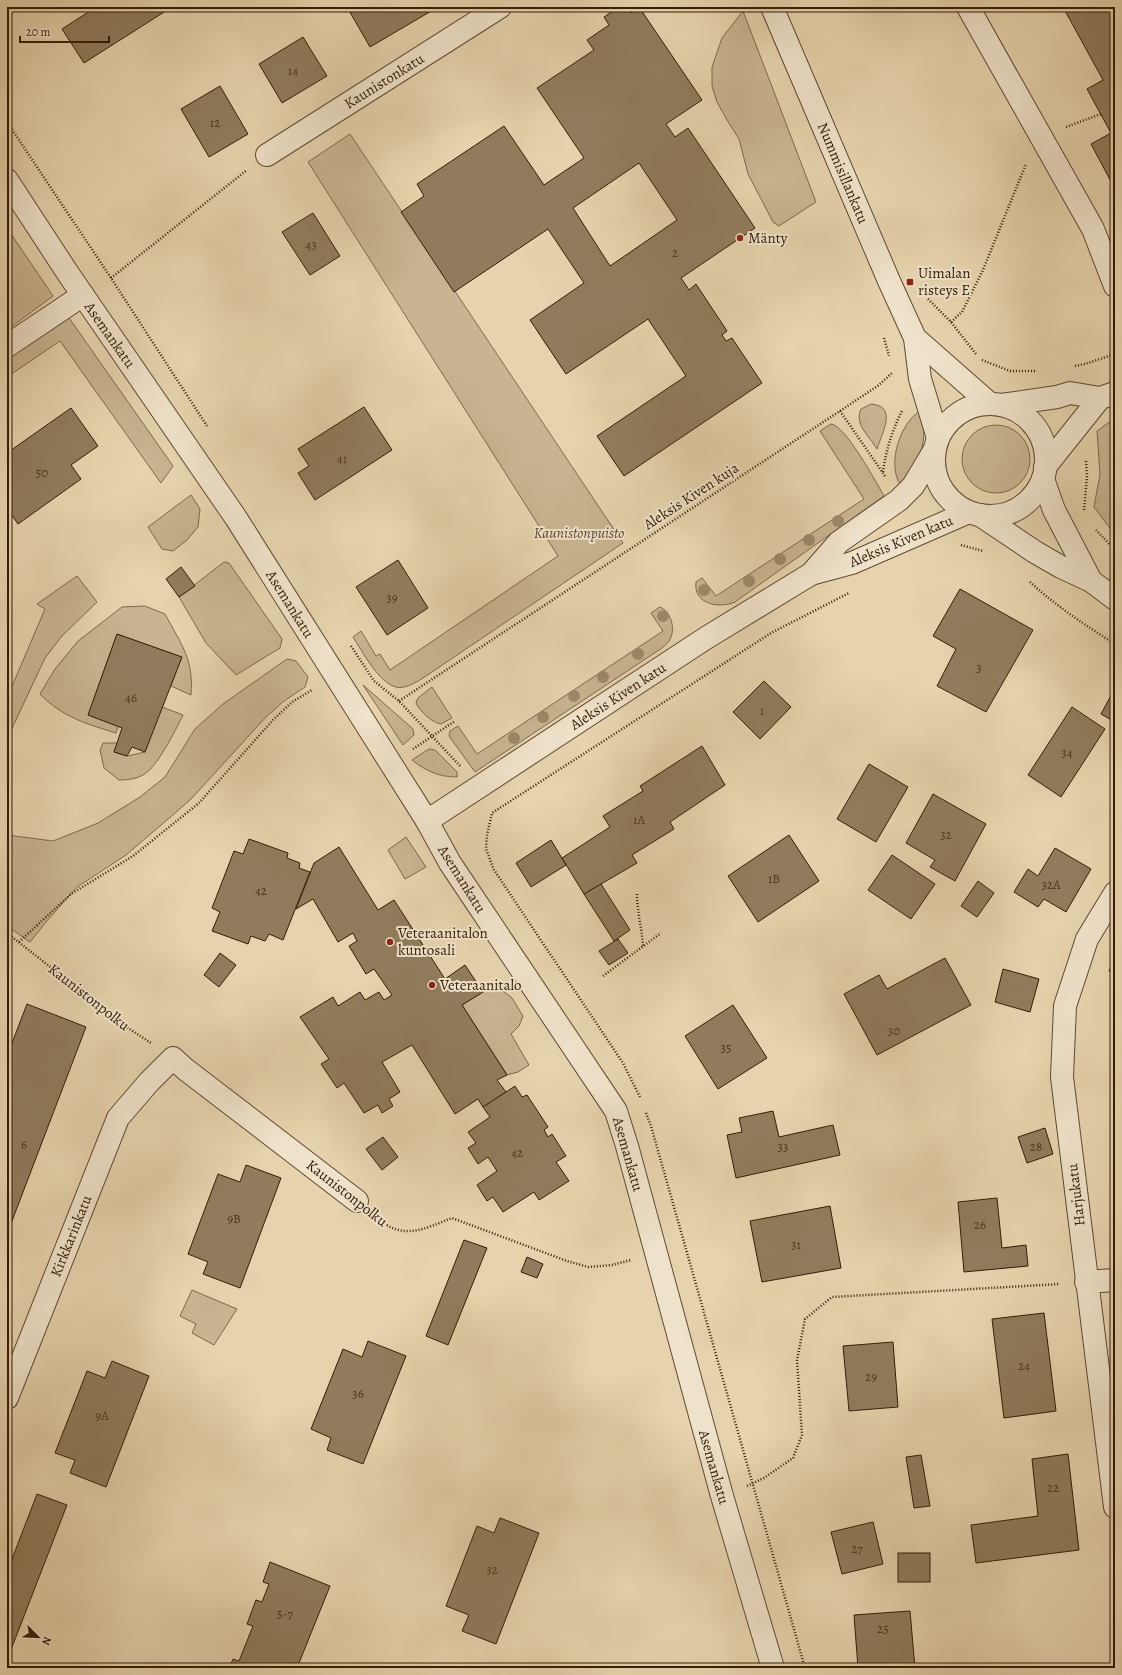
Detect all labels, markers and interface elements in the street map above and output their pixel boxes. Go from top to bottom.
scale bar [20,18,109,44]
text: 20 m [26,24,50,40]
street label: Kaunistonkatu [340,48,429,114]
house number: 14 [288,62,298,79]
house number: 12 [210,114,220,131]
street label: Nummisillankatu [813,119,874,227]
place label: Mänty [748,228,788,248]
marker: Mänty [735,233,745,243]
house number: 43 [305,236,317,253]
house number: 2 [672,244,678,261]
place label: Uimalan risteys E [918,263,971,300]
marker: Uimalan risteys E [905,277,915,287]
street label: Asemankatu [79,297,141,373]
house number: 41 [337,450,348,467]
street label: Aleksis Kiven kuja [639,458,743,535]
house number: 50 [36,464,48,481]
street label: Aleksis Kiven katu [845,510,957,572]
park label: Kaunistonpuisto [534,523,624,543]
street label: Asemankatu [261,565,319,642]
house number: 39 [386,589,398,606]
street label: Aleksis Kiven katu [565,657,671,735]
house number: 3 [976,659,982,676]
house number: 46 [125,689,137,706]
house number: 1 [760,702,765,719]
house number: 34 [1061,744,1073,761]
house number: 1A [633,811,645,828]
house number: 32 [940,826,952,843]
street label: Asemankatu [433,840,491,917]
house number: 1B [768,870,780,887]
house number: 32A [1041,876,1061,893]
house number: 42 [255,882,267,899]
place label: Veteraanitalon kuntosali [397,923,488,960]
marker: Veteraanitalon kuntosali [385,937,395,947]
street label: Kaunistonpolku [44,959,135,1036]
place label: Veteraanitalo [439,975,522,995]
marker: Veteraanitalo [427,980,437,990]
house number: 30 [888,1022,900,1039]
house number: 35 [721,1039,732,1056]
street label: Asemankatu [608,1114,648,1194]
house number: 6 [21,1136,27,1153]
house number: 33 [778,1138,788,1155]
house number: 28 [1030,1138,1042,1155]
house number: 42 [511,1144,523,1161]
street label: Kaunistonpolku [302,1155,393,1232]
street label: Harjukatu [1062,1162,1090,1227]
street label: Kirkkarinkatu [46,1191,97,1280]
house number: 9B [227,1210,241,1227]
house number: 26 [974,1216,986,1233]
house number: 31 [791,1236,801,1253]
house number: 24 [1018,1357,1030,1374]
house number: 29 [865,1368,877,1385]
house number: 36 [352,1385,364,1402]
house number: 9A [95,1407,109,1424]
street label: Asemankatu [694,1427,734,1507]
house number: 22 [1047,1479,1059,1496]
house number: 27 [851,1540,863,1557]
house number: 32 [486,1561,498,1578]
house number: 5-7 [277,1605,294,1622]
north arrow [18,1617,58,1657]
house number: 25 [877,1620,889,1637]
text: N [38,1634,55,1648]

